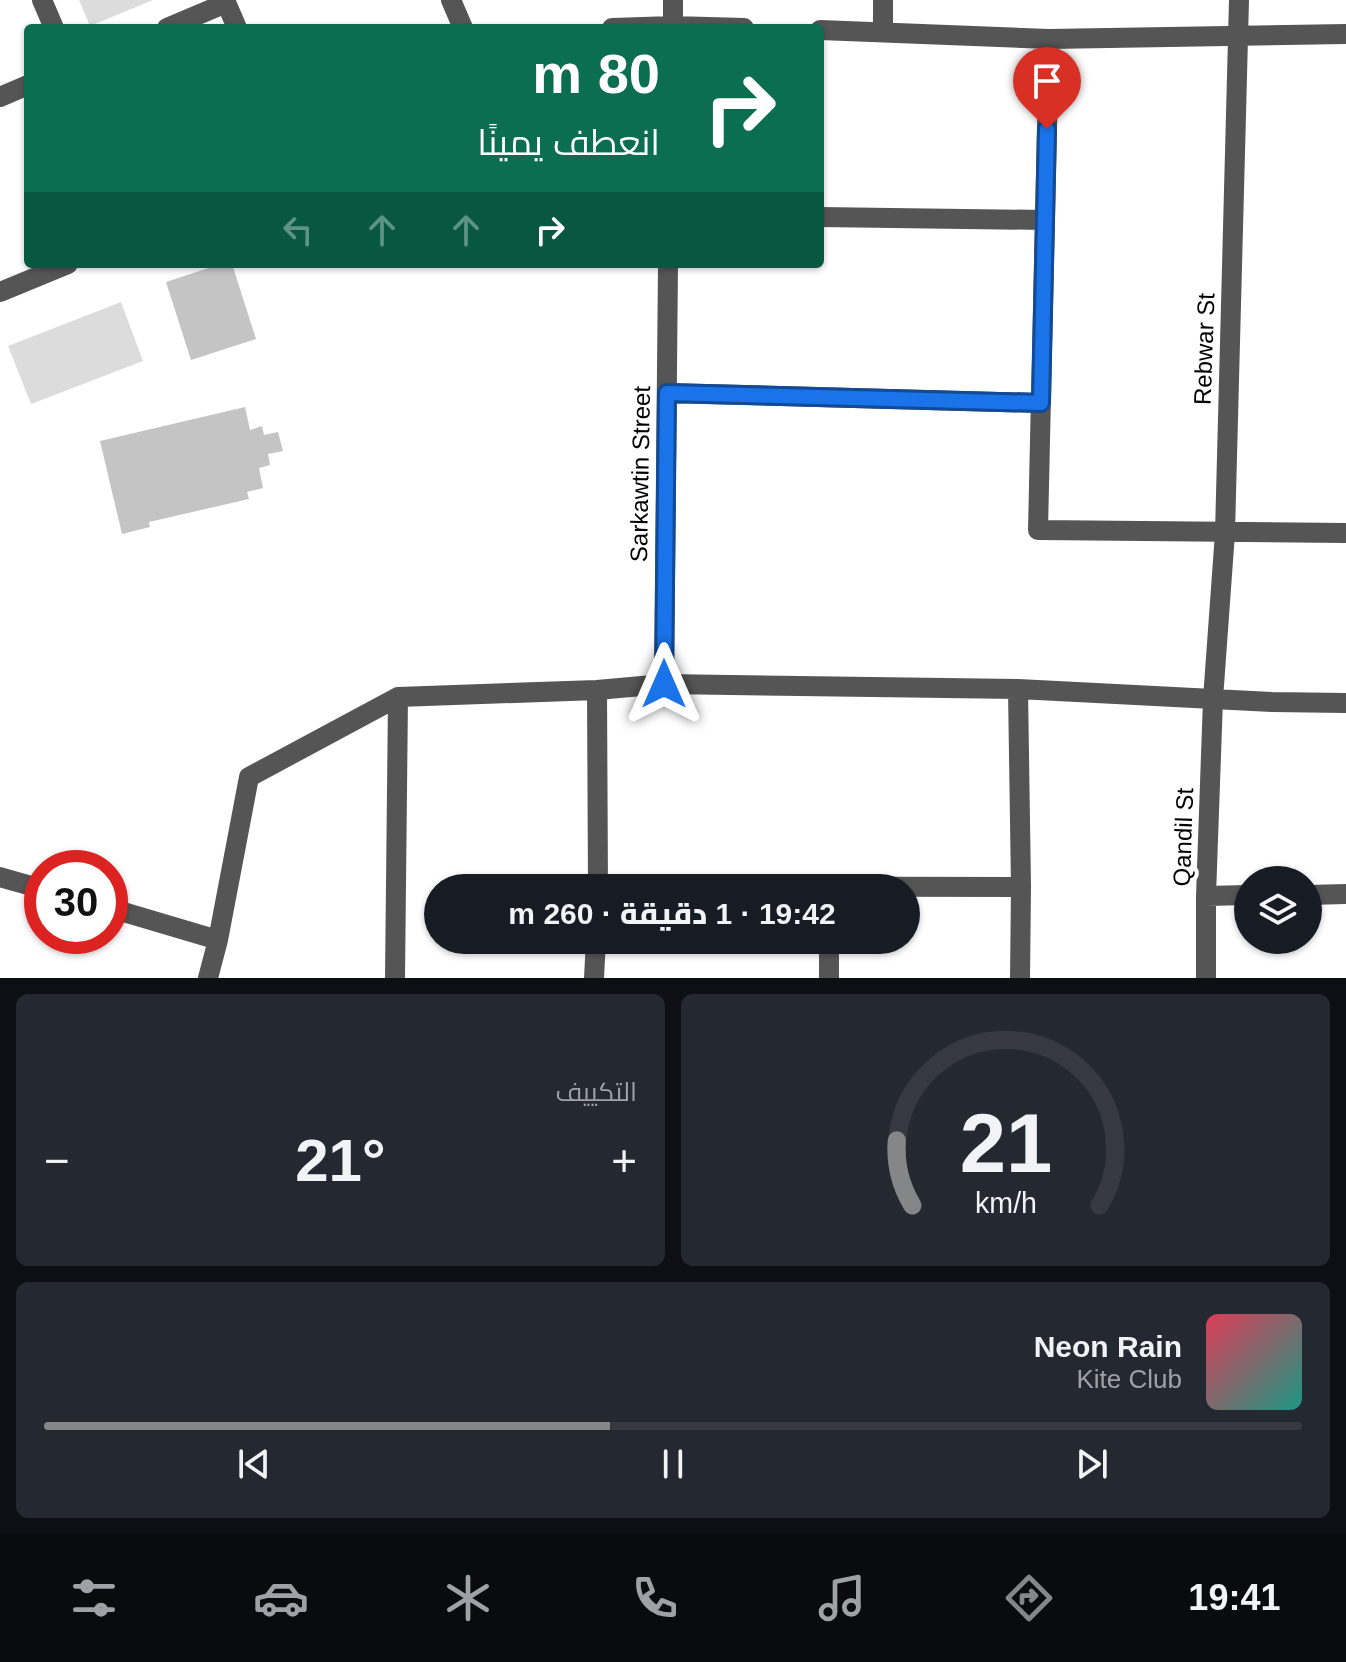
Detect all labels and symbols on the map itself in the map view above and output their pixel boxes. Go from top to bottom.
pin [1013,47,1081,129]
street label: Rebwar St [1189,292,1219,405]
street label: Sarkawtin Street [625,385,655,562]
position arrow [622,642,706,726]
street label: Qandil St [1168,787,1198,887]
speed limit sign: 30 [24,850,128,954]

